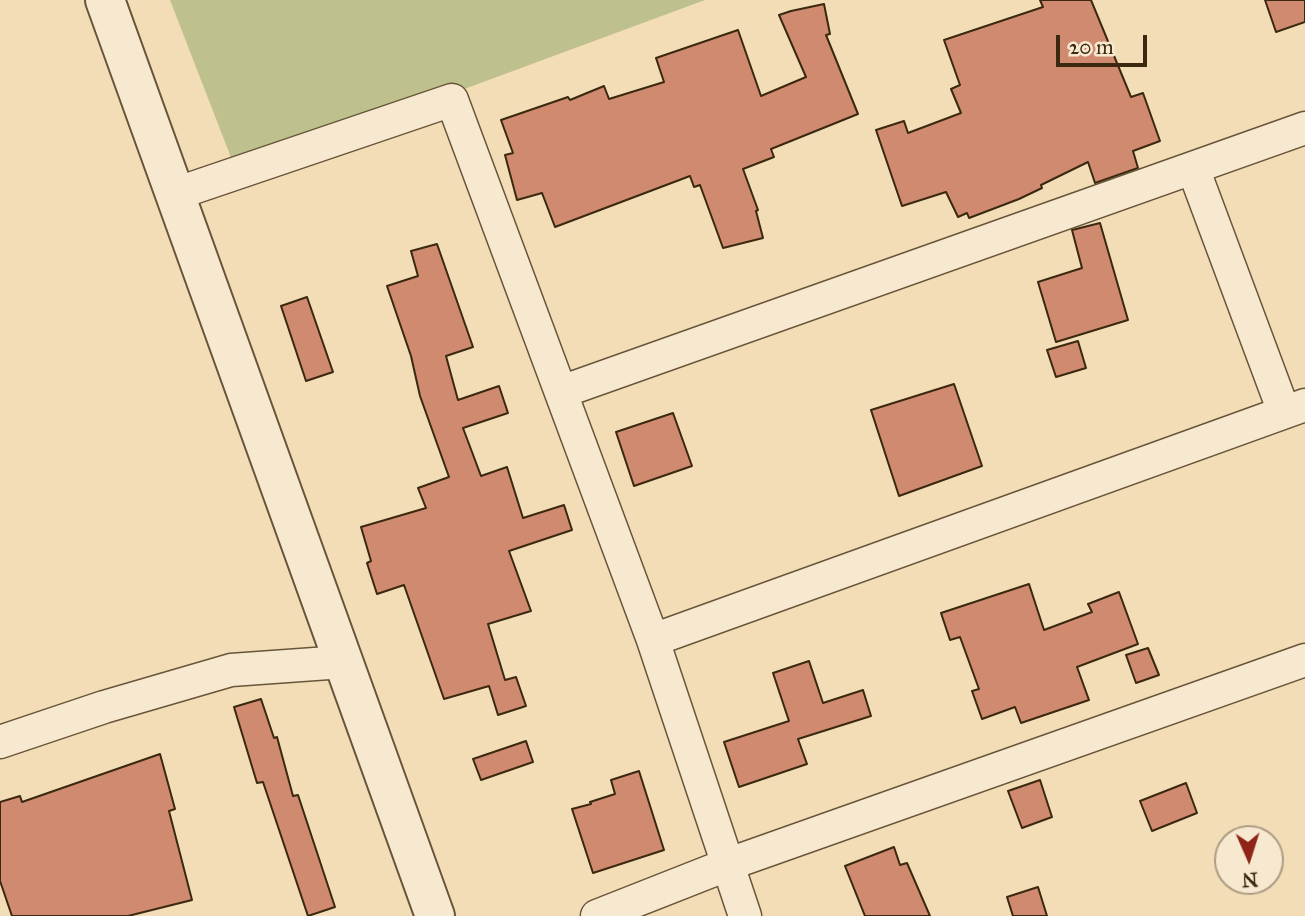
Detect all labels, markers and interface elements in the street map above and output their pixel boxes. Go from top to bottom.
scale bar [1060,21,1151,65]
text: 20 m [1069,34,1114,60]
north arrow [1214,825,1284,895]
text: N [1241,868,1259,891]

